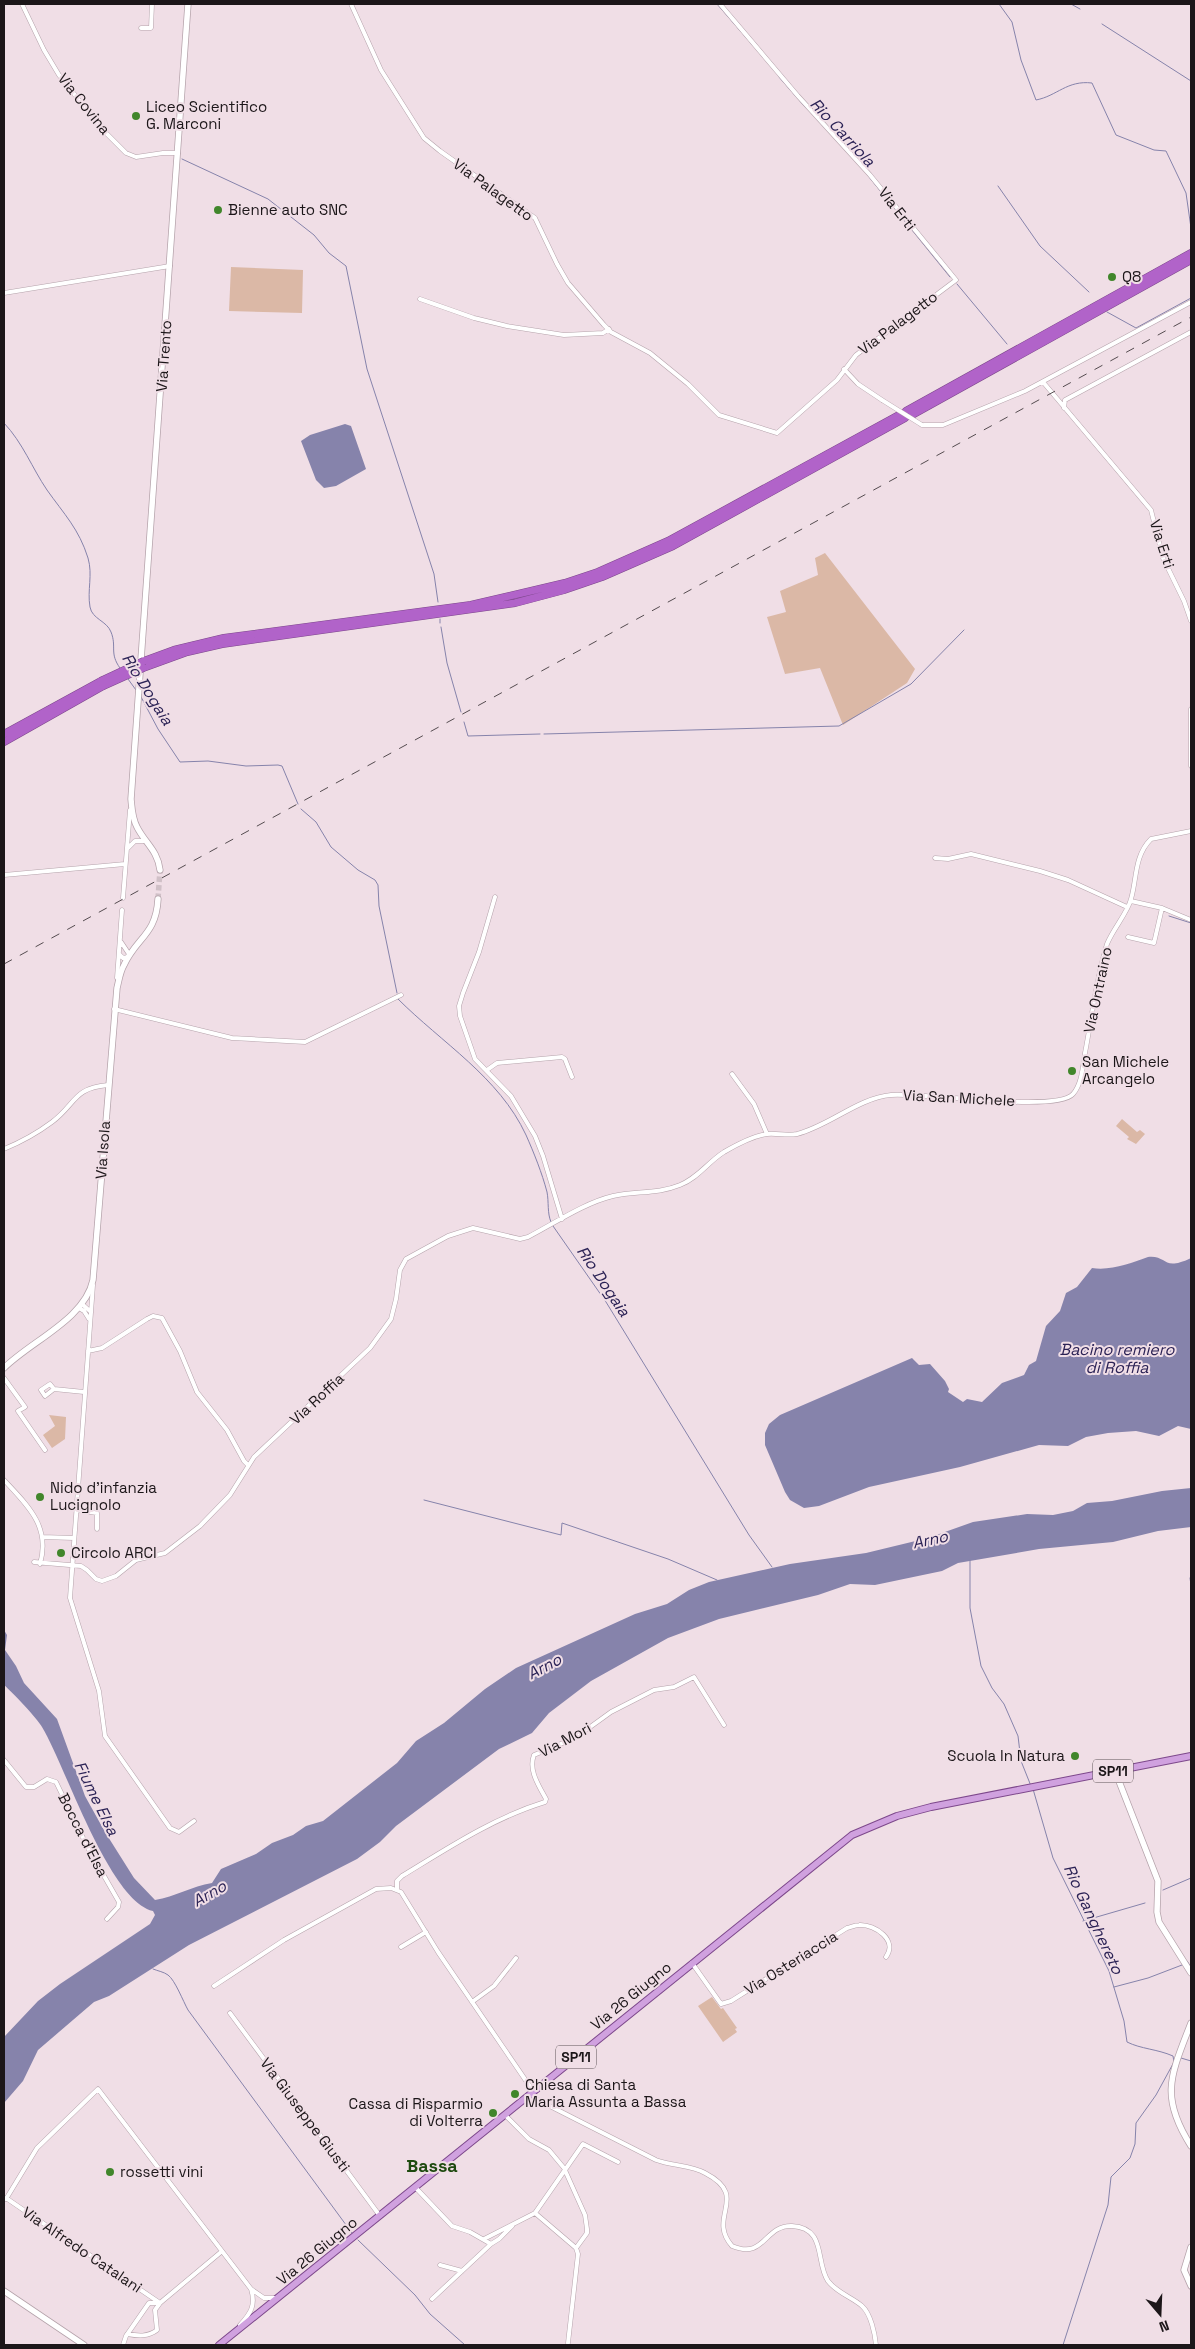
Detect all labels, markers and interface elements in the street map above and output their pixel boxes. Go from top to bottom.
street label: Via Covina [54,69,115,139]
water label: Rio Carriola [805,94,880,172]
place label: Liceo Scientifico G. Marconi [146,97,267,133]
marker: Liceo Scientifico G. Marconi [130,110,142,122]
street label: Via Palagetto [449,154,537,225]
street label: Via Erti [874,183,920,234]
place label: Bienne auto SNC [228,200,348,219]
marker: Bienne auto SNC [212,204,224,216]
place label: Q8 [1122,267,1141,286]
marker: Q8 [1106,271,1118,283]
street label: Via Palagetto [854,287,941,359]
street label: Via Trento [152,319,175,392]
street label: Via Erti [1146,517,1179,571]
water label: Rio Dogaia [117,649,178,730]
street label: Via Ontraino [1079,945,1116,1035]
place label: San Michele Arcangelo [1082,1052,1169,1088]
marker: San Michele Arcangelo [1066,1065,1078,1077]
street label: Via San Michele [902,1085,1016,1110]
street label: Via Isola [91,1120,114,1180]
water label: Rio Dogaia [572,1242,635,1321]
water label: Bacino remiero di Roffia [1060,1339,1176,1378]
street label: Via Roffia [286,1368,348,1429]
place label: Nido d'infanzia Lucignolo [50,1478,157,1514]
marker: Nido d'infanzia Lucignolo [34,1491,46,1503]
water label: Arno [910,1525,951,1553]
place label: Circolo ARCI [71,1543,157,1562]
marker: Circolo ARCI [55,1547,67,1559]
water label: Arno [523,1648,566,1684]
street label: Via Mori [535,1718,594,1761]
place label: Scuola In Natura [947,1746,1065,1765]
marker: Scuola In Natura [1069,1750,1081,1762]
water label: Fiume Elsa [70,1758,124,1840]
road number: SP11 [1093,1760,1133,1782]
street label: Bocca d'Elsa [54,1790,113,1880]
water label: Rio Ganghereto [1059,1861,1129,1979]
water label: Arno [188,1875,231,1911]
street label: Via Osteriaccia [740,1926,841,1999]
street label: Via 26 Giugno [586,1957,675,2034]
road number: SP11 [556,2045,596,2068]
street label: Via Giuseppe Giusti [256,2054,355,2176]
place label: Chiesa di Santa Maria Assunta a Bassa [525,2075,687,2111]
marker: Chiesa di Santa Maria Assunta a Bassa [509,2088,521,2100]
place label: Cassa di Risparmio di Volterra [349,2094,483,2130]
marker: Cassa di Risparmio di Volterra [487,2107,499,2119]
district label: Bassa [406,2154,458,2177]
place label: rossetti vini [120,2162,203,2181]
marker: rossetti vini [104,2166,116,2178]
street label: Via Alfredo Catalani [19,2202,146,2297]
street label: Via 26 Giugno [272,2212,361,2289]
north arrow [1135,2289,1185,2339]
text: N [1157,2316,1172,2336]

